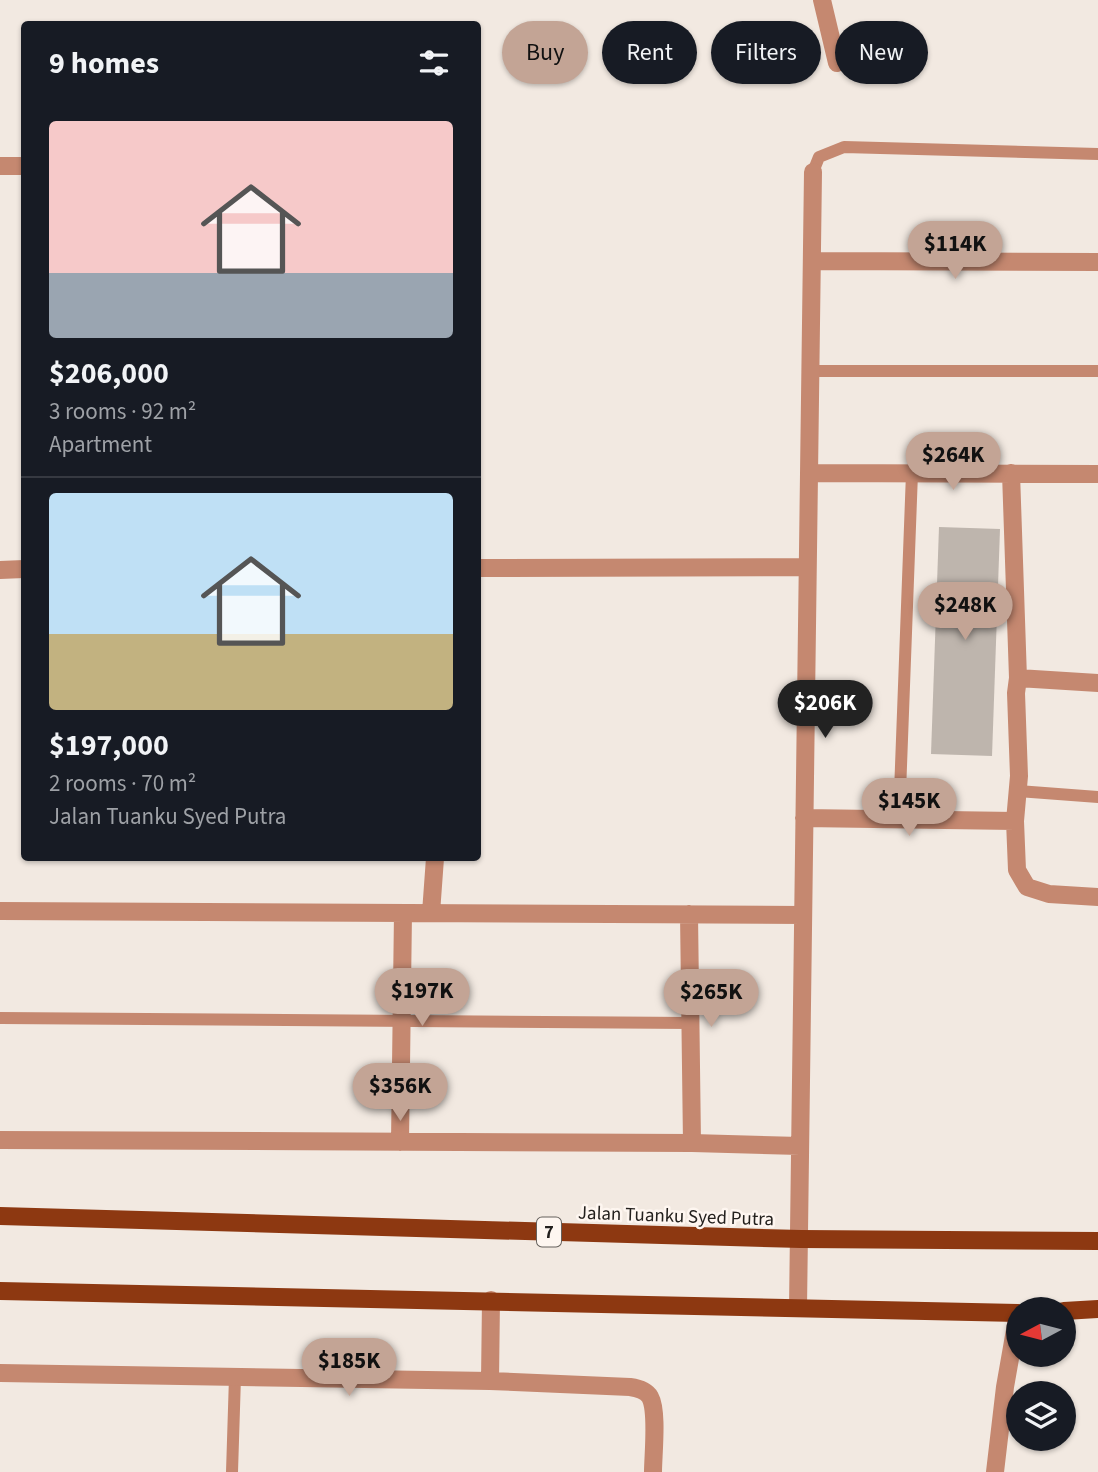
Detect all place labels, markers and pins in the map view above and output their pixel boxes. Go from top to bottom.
pin: $114K [906,222,1004,281]
pin: $264K [904,433,1002,492]
pin: $248K [916,582,1014,642]
pin: $206K [776,680,874,740]
pin: $145K [860,778,958,838]
pin: $197K [373,968,471,1028]
pin: $265K [662,970,760,1029]
pin: $356K [351,1064,449,1123]
pin: $185K [300,1338,398,1398]

